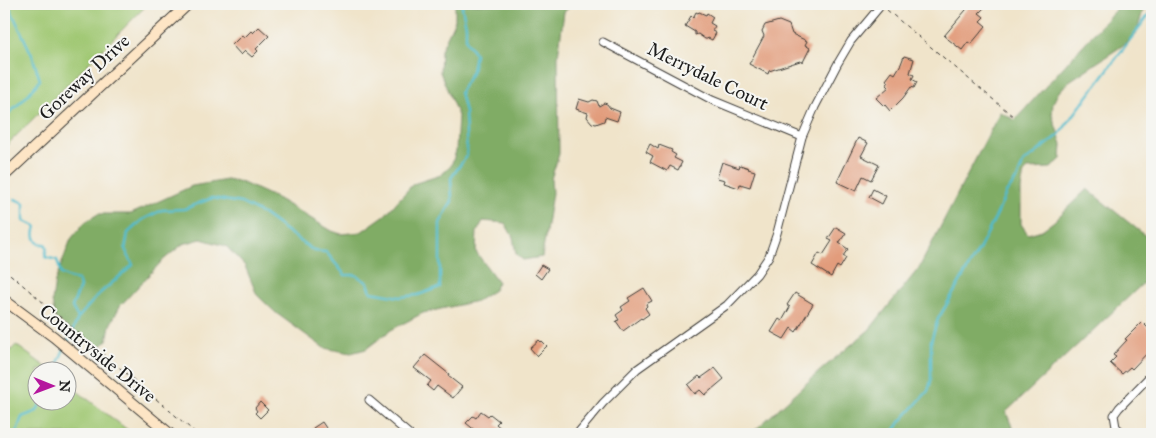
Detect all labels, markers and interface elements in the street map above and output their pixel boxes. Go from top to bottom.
street label: Goreway Drive [34,29,134,125]
street label: Merrydale Court [644,37,772,115]
street label: Countryside Drive [35,299,161,407]
north arrow [28,360,78,410]
text: N [56,380,73,392]

